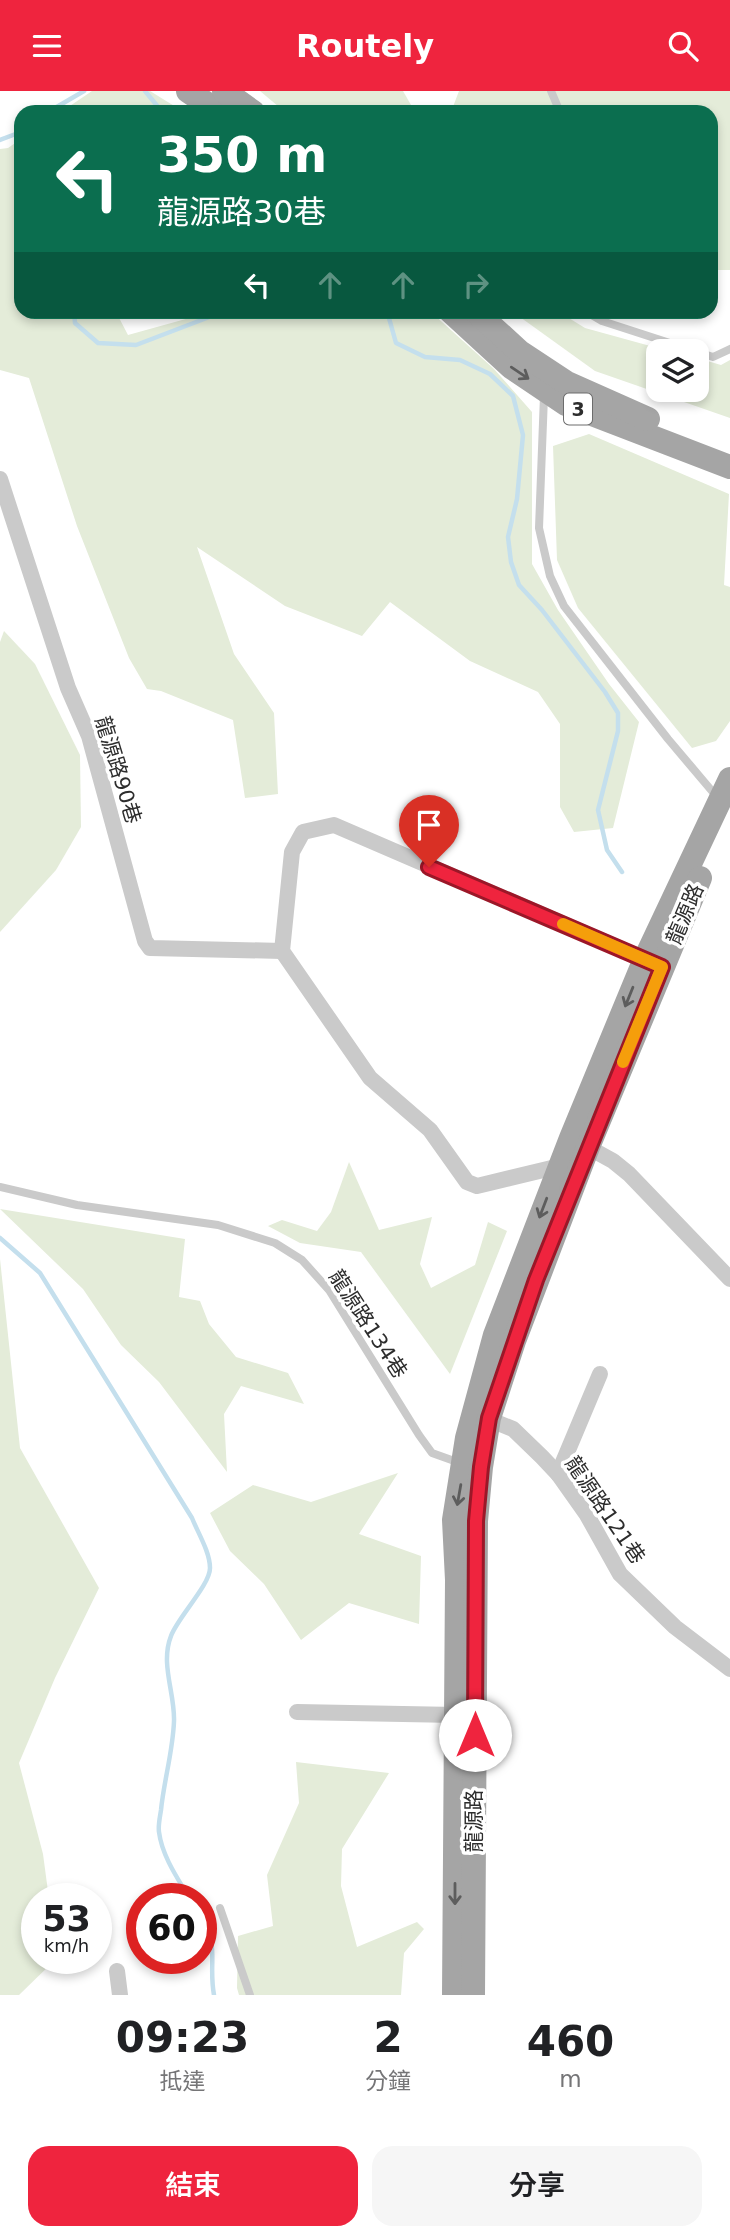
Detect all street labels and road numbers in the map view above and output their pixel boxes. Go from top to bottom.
road number: 3 [564,393,592,425]
street label: 龍源路90巷 [90,714,146,826]
street label: 龍源路 [662,880,708,948]
street label: 龍源路134巷 [324,1265,412,1383]
street label: 龍源路121巷 [560,1452,650,1568]
street label: 龍源路 [462,1790,486,1853]

